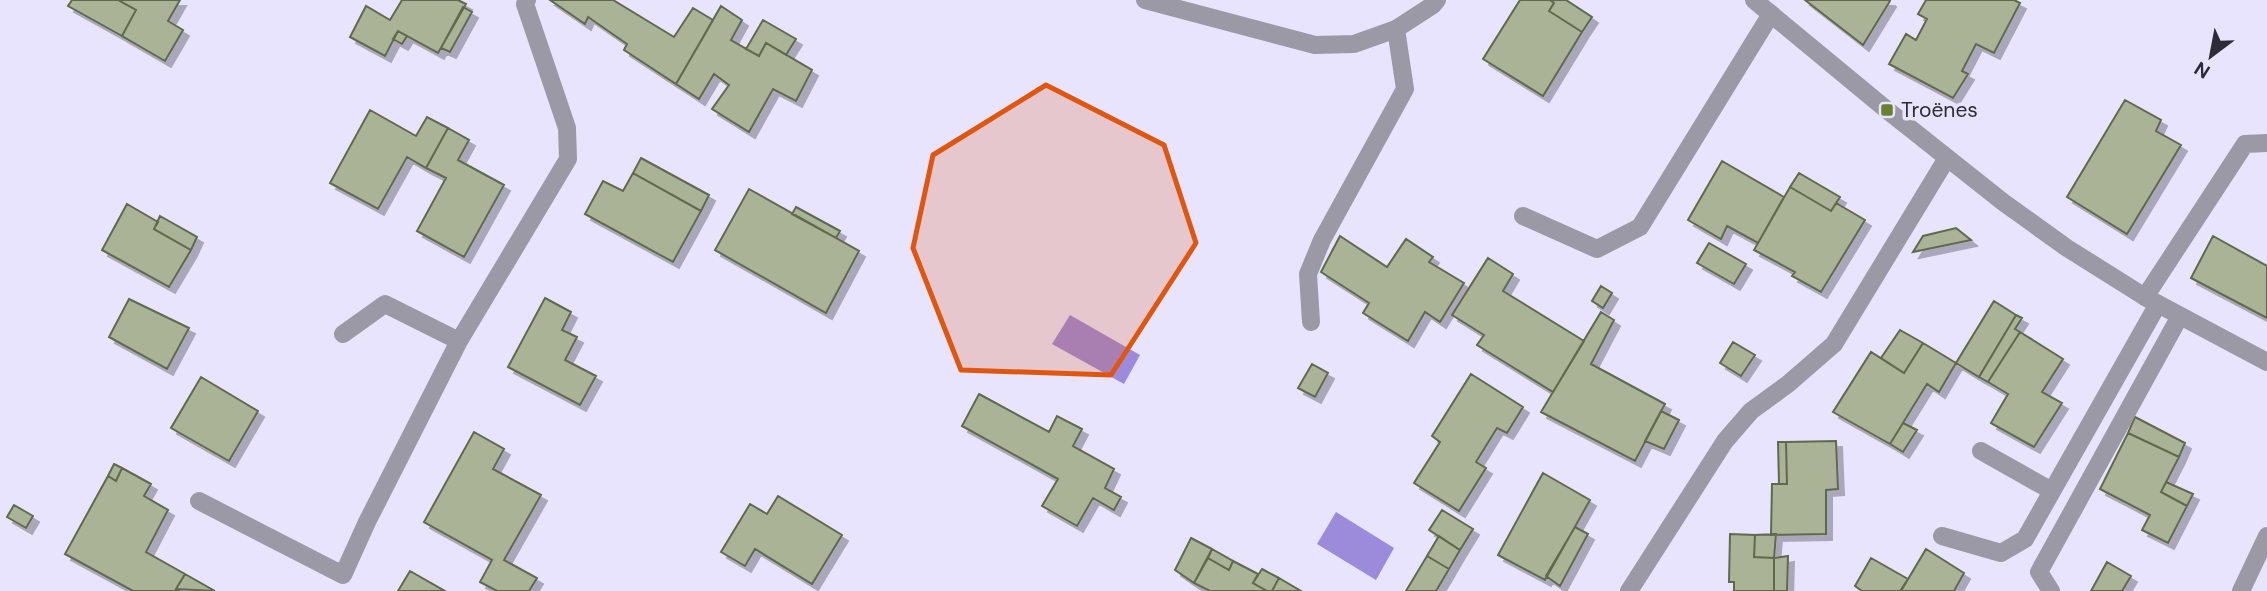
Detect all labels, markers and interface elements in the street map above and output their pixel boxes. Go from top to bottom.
north arrow [2176,21,2246,91]
text: N [2190,56,2215,84]
place label: Troënes [1901,96,1978,124]
marker: Troënes [1879,102,1895,118]

